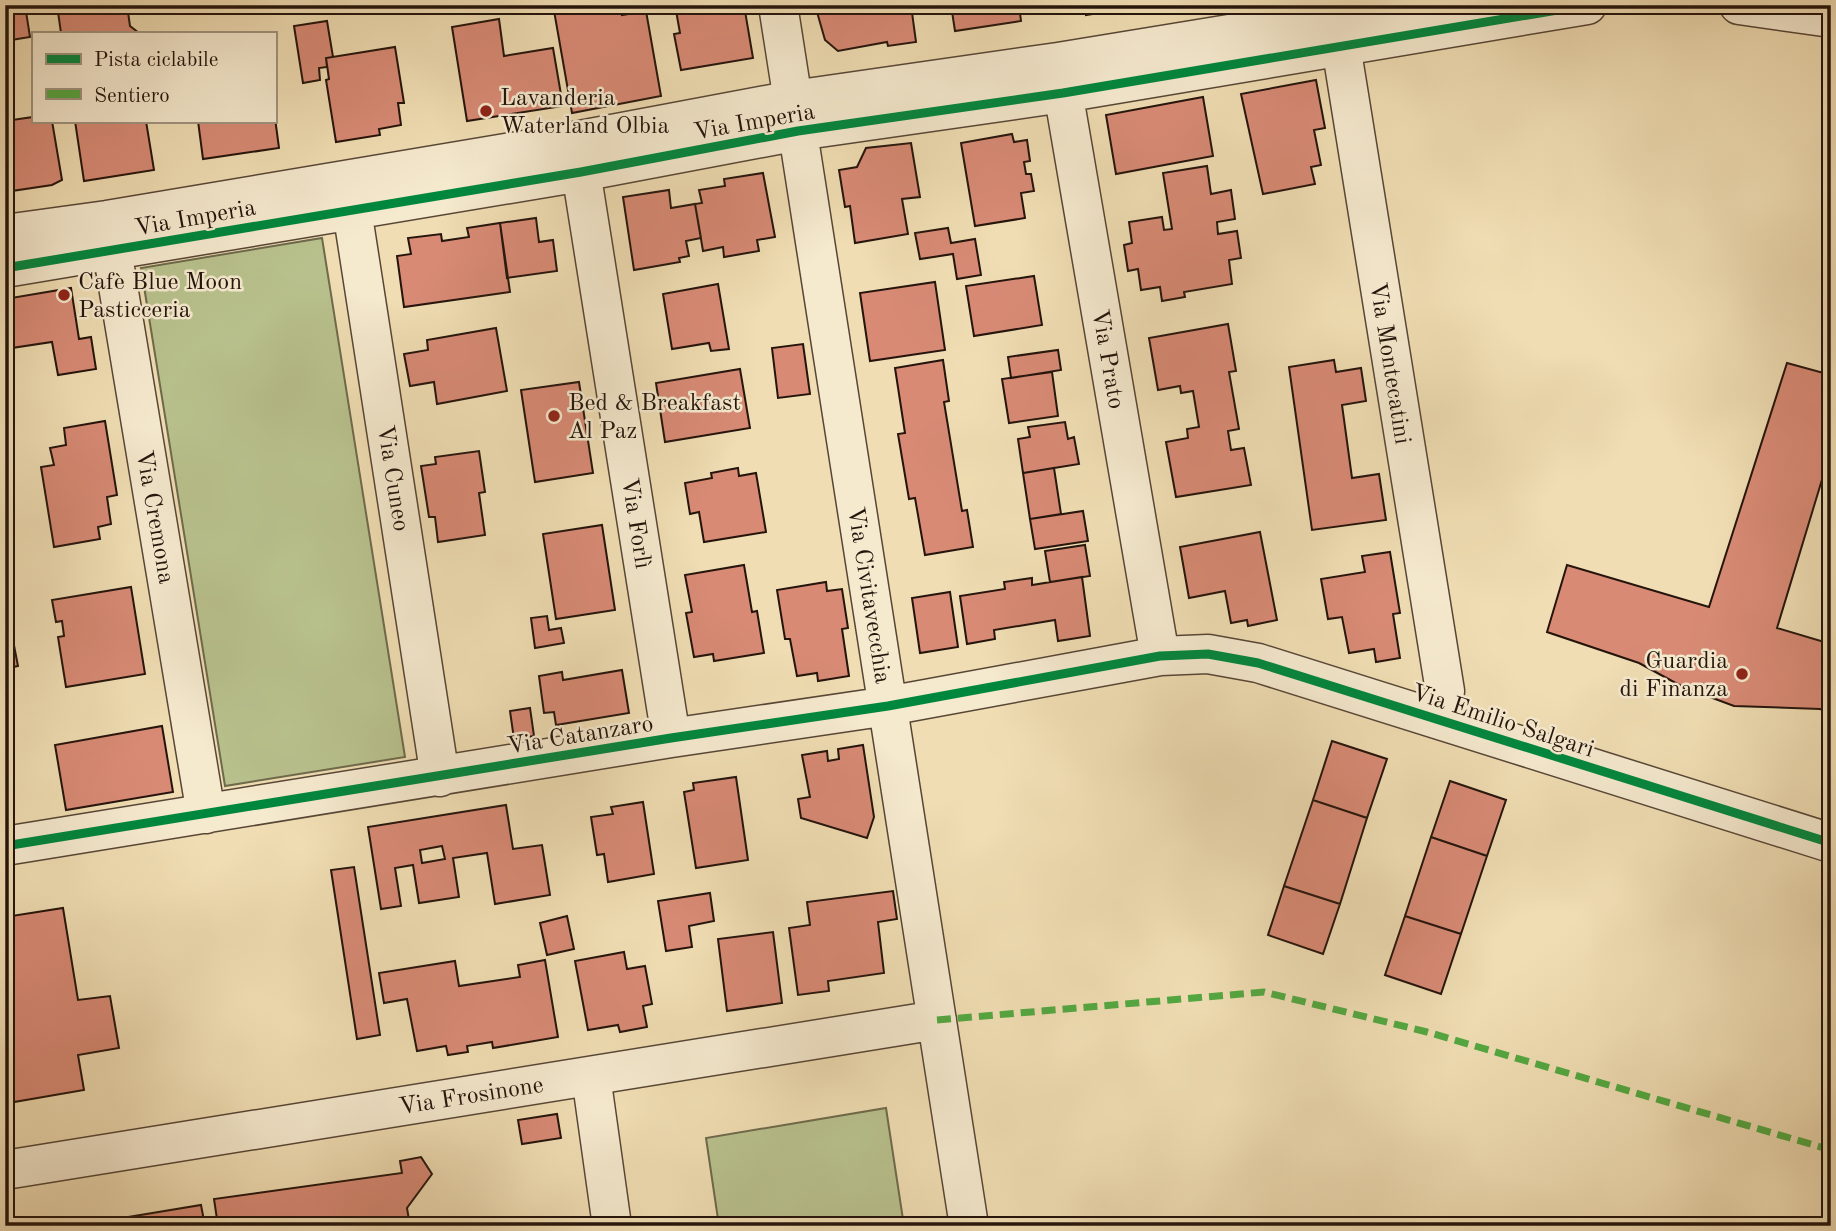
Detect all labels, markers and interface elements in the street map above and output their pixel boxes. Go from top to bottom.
legend [32,32,276,122]
text: Pista ciclabile [94,50,218,71]
text: Sentiero [94,86,170,107]
place label: Lavanderia Waterland Olbia [500,87,669,139]
street label: Via Imperia [692,100,817,145]
marker: Lavanderia Waterland Olbia [478,103,494,119]
street label: Via Imperia [133,196,258,241]
place label: Cafè Blue Moon Pasticceria [78,271,242,323]
street label: Via Montecatini [1364,281,1414,446]
marker: Cafè Blue Moon Pasticceria [56,287,72,303]
street label: Via Prato [1086,308,1128,411]
place label: Bed & Breakfast Al Paz [568,392,741,444]
marker: Bed & Breakfast Al Paz [546,408,562,424]
street label: Via Cuneo [372,423,412,533]
street label: Via Cremona [130,449,178,586]
street label: Via Forlì [616,476,654,570]
street label: Via Civitavecchia [842,505,894,686]
place label: Guardia di Finanza [1619,650,1728,702]
marker: Guardia di Finanza [1734,666,1750,682]
street label: Via Emilio Salgari [1408,681,1597,763]
street label: Via Catanzaro [505,713,655,759]
street label: Via Frosinone [397,1074,545,1120]

